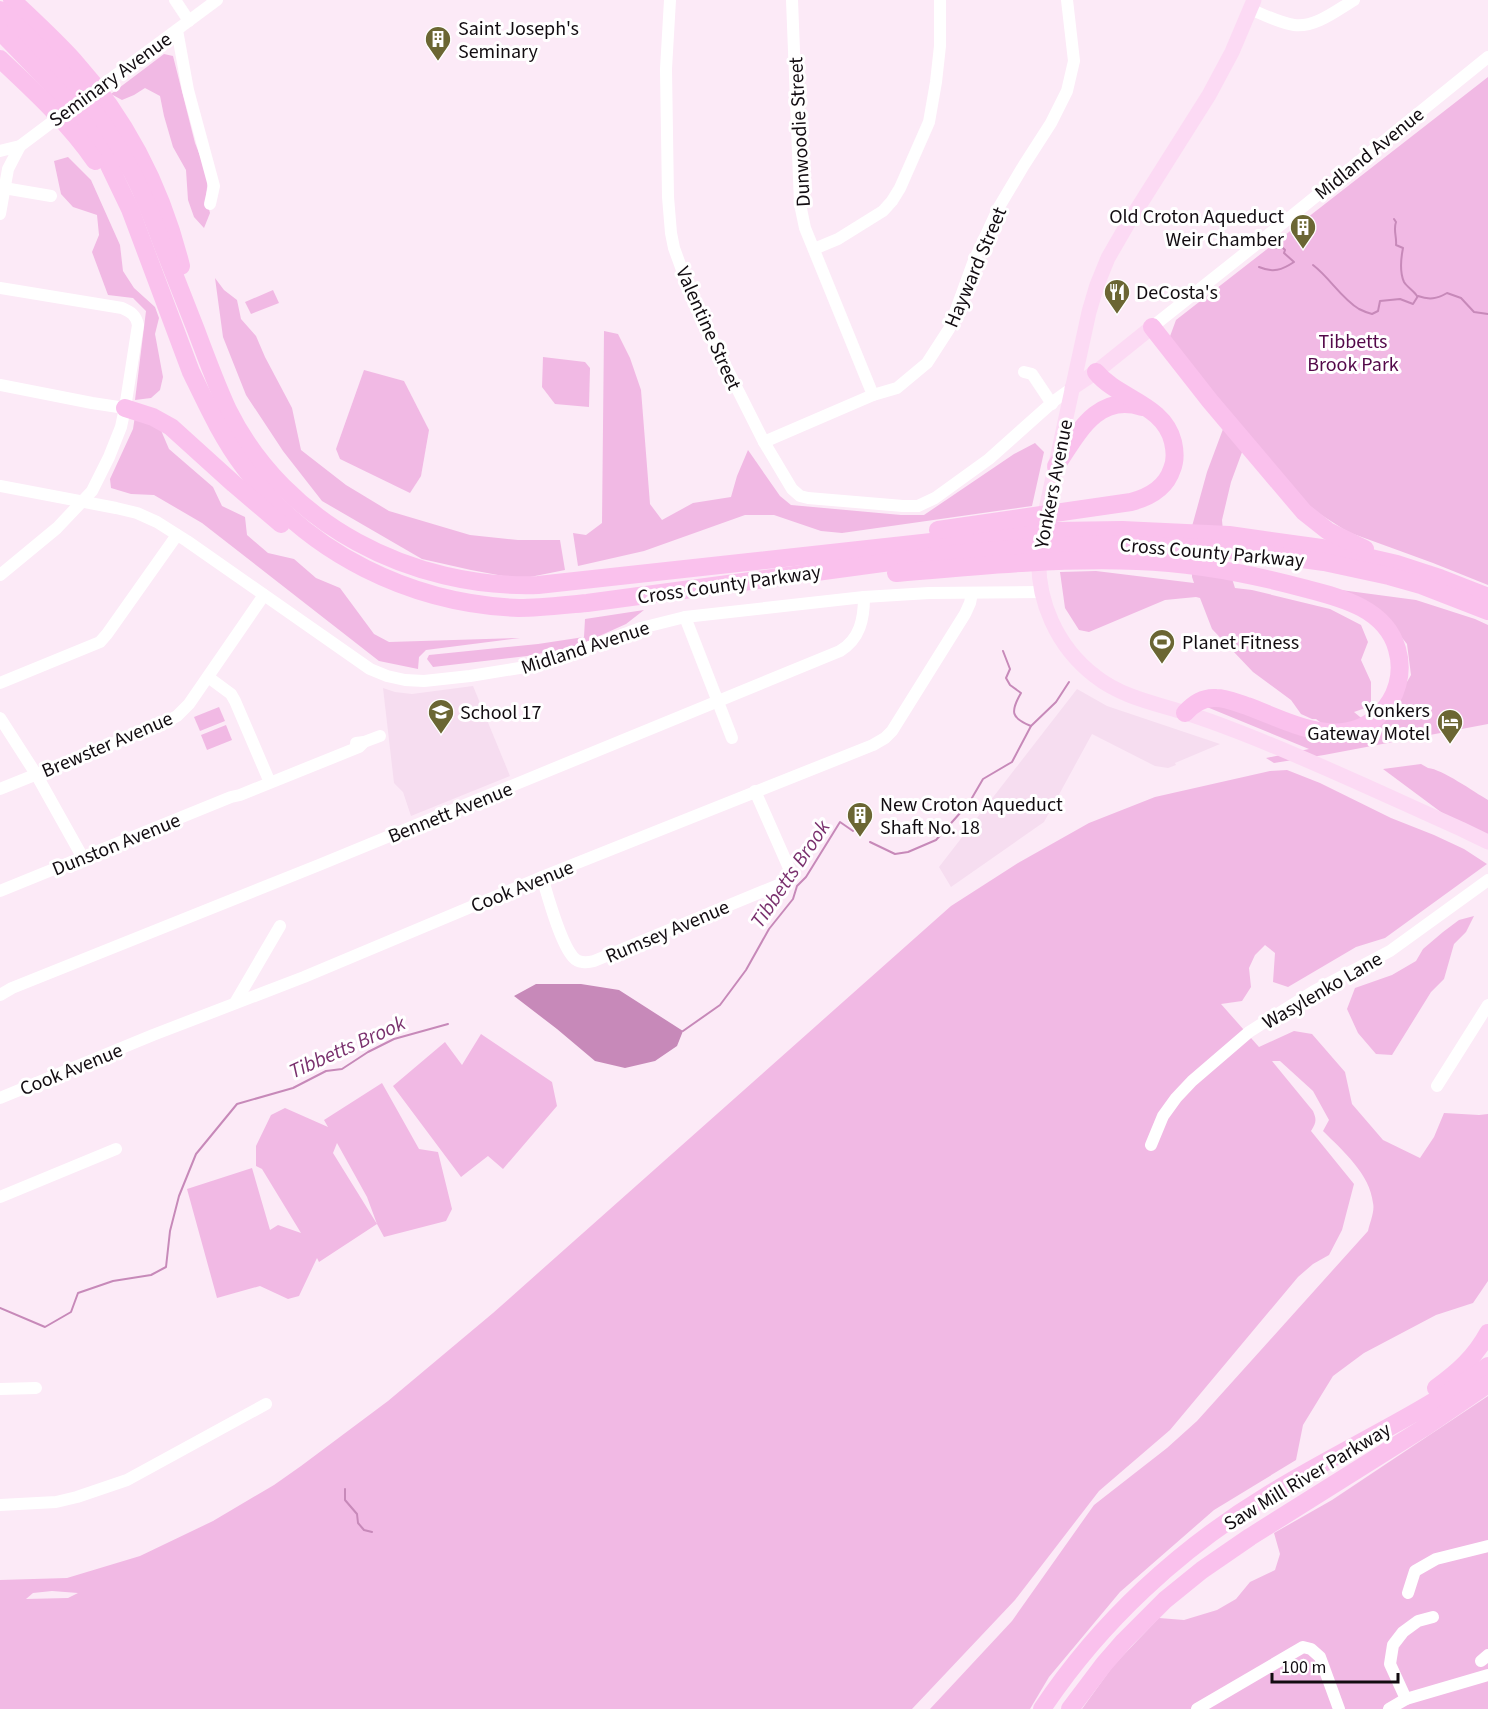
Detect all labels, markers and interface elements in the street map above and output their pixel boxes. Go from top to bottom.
place label: Saint Joseph's Seminary [458,15,579,66]
building icon: Saint Joseph's Seminary [423,24,453,62]
street label: Seminary Avenue [43,26,178,134]
street label: Dunwoodie Street [782,56,818,208]
street label: Midland Avenue [1309,101,1430,207]
street label: Hayward Street [938,202,1014,332]
place label: Old Croton Aqueduct Weir Chamber [1109,203,1284,254]
building icon: Old Croton Aqueduct Weir Chamber [1288,212,1318,250]
street label: Valentine Street [668,262,748,395]
restaurant icon: DeCosta's [1102,277,1132,315]
place label: DeCosta's [1136,279,1218,307]
park label: Tibbetts Brook Park [1307,328,1399,379]
street label: Yonkers Avenue [1028,417,1080,552]
street label: Cross County Parkway [1119,531,1306,575]
street label: Cross County Parkway [636,558,823,612]
street label: Midland Avenue [518,614,653,682]
sports icon: Planet Fitness [1147,627,1177,665]
place label: Planet Fitness [1182,629,1299,657]
school or university icon: School 17 [426,697,456,735]
place label: Yonkers Gateway Motel [1307,697,1430,748]
place label: School 17 [460,699,541,727]
street label: Brewster Avenue [38,705,177,785]
hotel icon: Yonkers Gateway Motel [1435,707,1465,745]
street label: Bennett Avenue [384,775,517,851]
place label: New Croton Aqueduct Shaft No. 18 [880,791,1063,842]
building icon: New Croton Aqueduct Shaft No. 18 [845,800,875,838]
street label: Dunston Avenue [48,806,185,883]
water label: Tibbetts Brook [743,813,838,934]
street label: Cook Avenue [467,854,578,920]
street label: Rumsey Avenue [601,893,734,971]
street label: Wasylenko Lane [1257,945,1388,1037]
water label: Tibbetts Brook [284,1008,411,1086]
street label: Cook Avenue [16,1037,127,1103]
street label: Saw Mill River Parkway [1219,1416,1397,1538]
scale bar [1272,1646,1398,1684]
text: 100 m [1281,1655,1326,1680]

